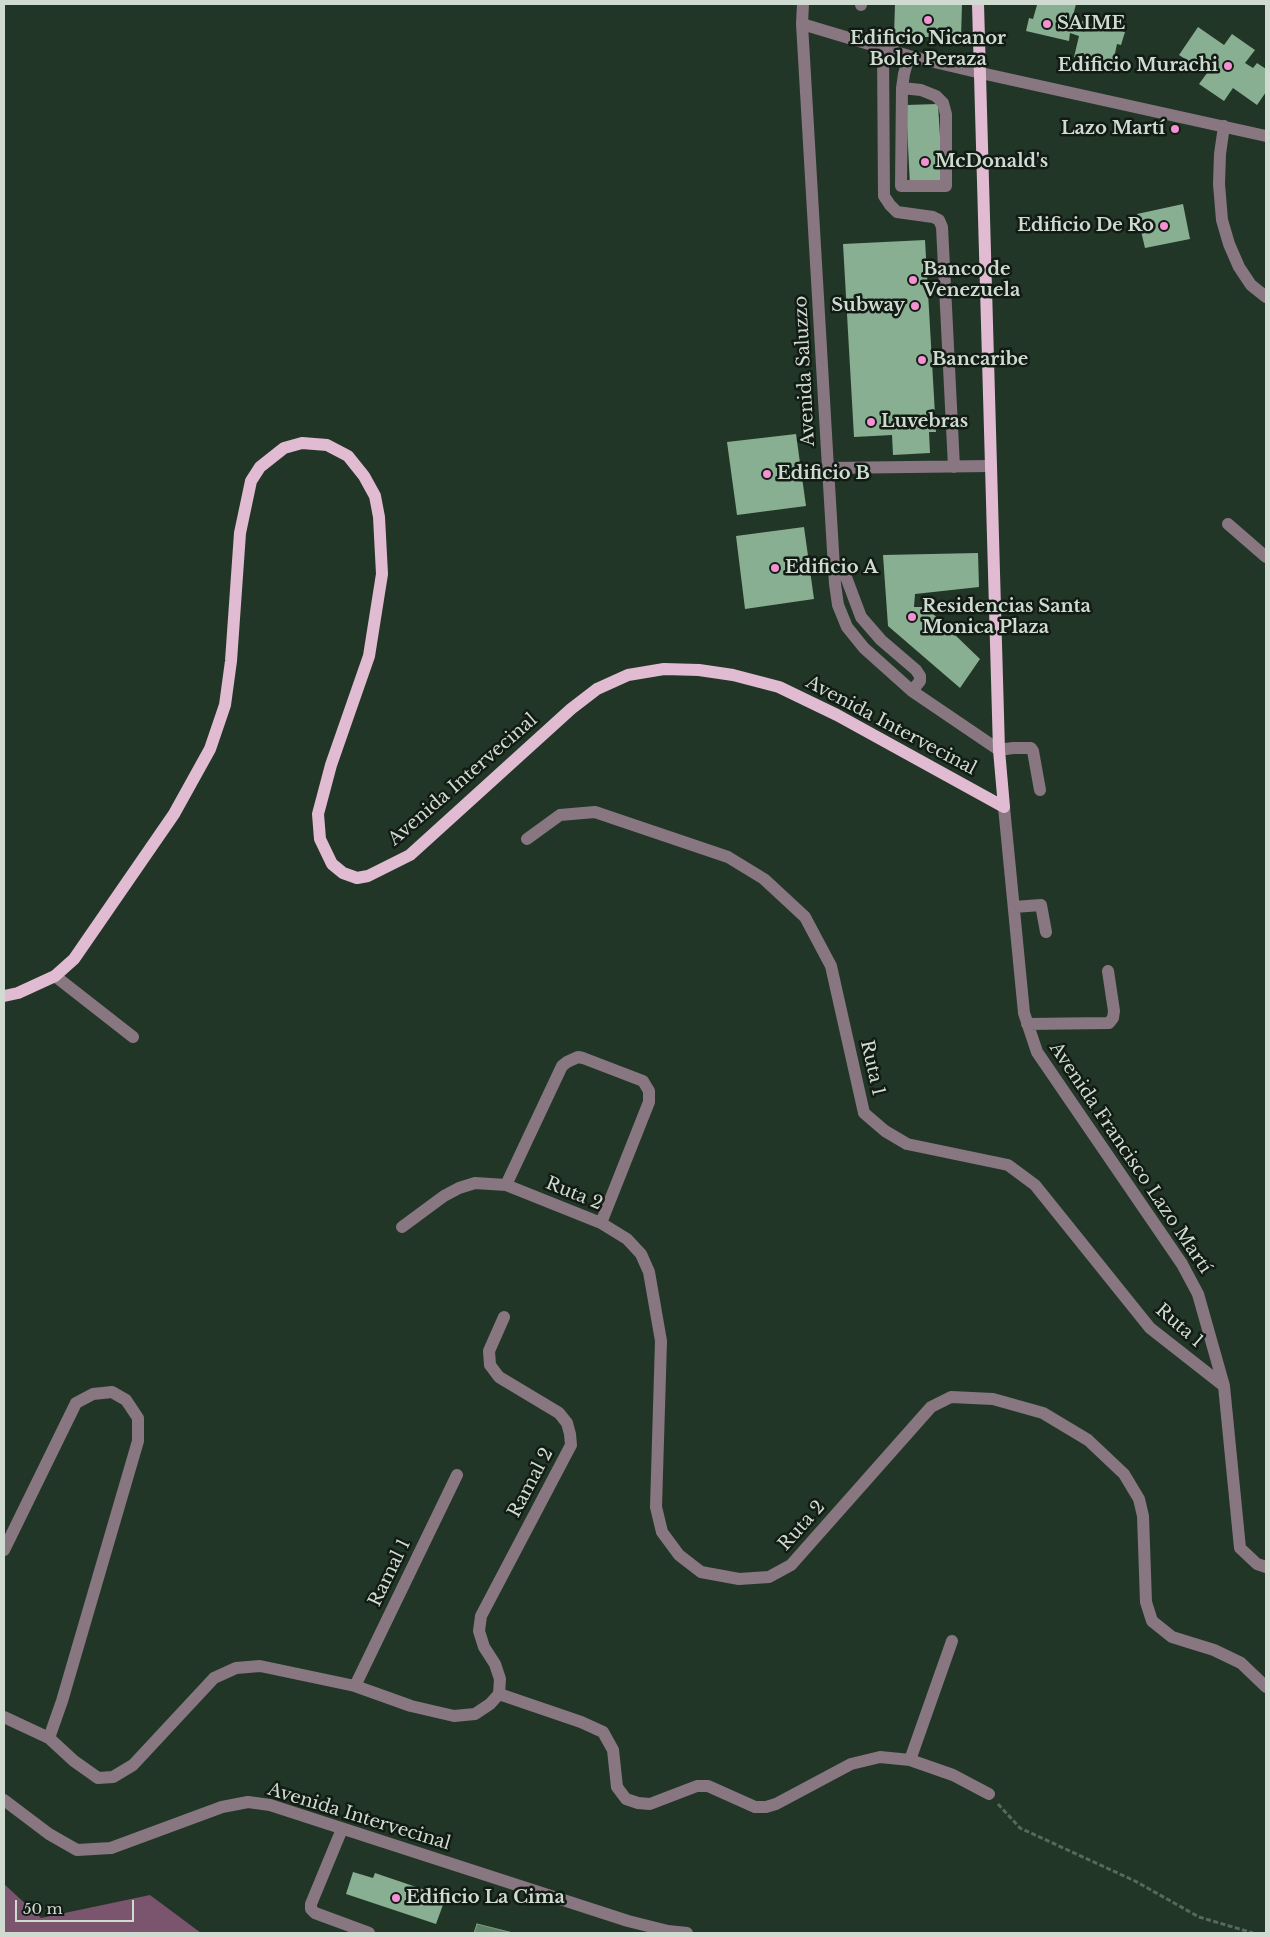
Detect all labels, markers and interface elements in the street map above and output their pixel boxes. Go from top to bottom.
place label: SAIME [1057,13,1125,35]
marker: Edificio Nicanor Bolet Peraza [922,14,934,26]
marker: SAIME [1041,18,1053,30]
place label: Edificio Nicanor Bolet Peraza [850,28,1006,70]
place label: Edificio Murachi [1058,55,1218,77]
marker: Edificio Murachi [1222,60,1234,72]
place label: Lazo Martí [1061,118,1165,140]
marker: Lazo Martí [1169,123,1181,135]
place label: McDonald's [935,151,1048,173]
marker: McDonald's [919,156,931,168]
place label: Edificio De Ro [1017,215,1154,237]
marker: Edificio De Ro [1158,220,1170,232]
place label: Banco de Venezuela [923,259,1020,302]
marker: Banco de Venezuela [907,274,919,286]
street label: Avenida Saluzzo [790,295,820,447]
place label: Subway [831,295,905,317]
marker: Subway [909,300,921,312]
place label: Bancaribe [932,349,1028,371]
marker: Bancaribe [916,354,928,366]
place label: Luvebras [881,411,968,433]
marker: Luvebras [865,416,877,428]
place label: Edificio B [777,463,870,485]
marker: Edificio B [761,468,773,480]
place label: Edificio A [785,557,878,579]
marker: Edificio A [769,562,781,574]
place label: Residencias Santa Monica Plaza [922,596,1091,638]
marker: Residencias Santa Monica Plaza [906,611,918,623]
street label: Avenida Intervecinal [802,672,980,780]
street label: Avenida Intervecinal [384,709,542,851]
street label: Ruta 1 [855,1038,889,1098]
street label: Avenida Francisco Lazo Martí [1044,1038,1216,1278]
street label: Ruta 2 [542,1173,606,1215]
street label: Ruta 1 [1151,1299,1207,1353]
street label: Ramal 2 [504,1445,558,1521]
street label: Ruta 2 [774,1497,830,1555]
street label: Ramal 1 [364,1536,416,1610]
street label: Avenida Intervecinal [265,1779,453,1855]
place label: Edificio La Cima [406,1887,565,1909]
scale bar [18,1890,136,1922]
marker: Edificio La Cima [390,1892,402,1904]
text: 50 m [23,1899,63,1918]

